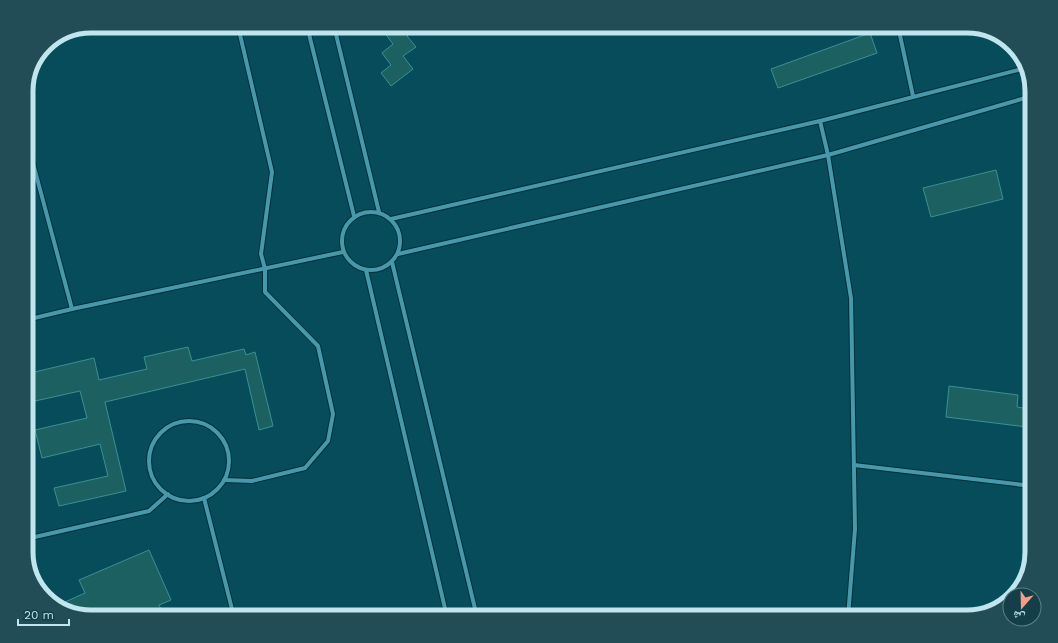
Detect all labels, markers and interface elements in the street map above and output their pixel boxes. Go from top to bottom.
north arrow [1002,587,1042,627]
scale bar [18,601,69,627]
text: ش [1011,607,1027,624]
text: 20 m [24,608,54,622]

